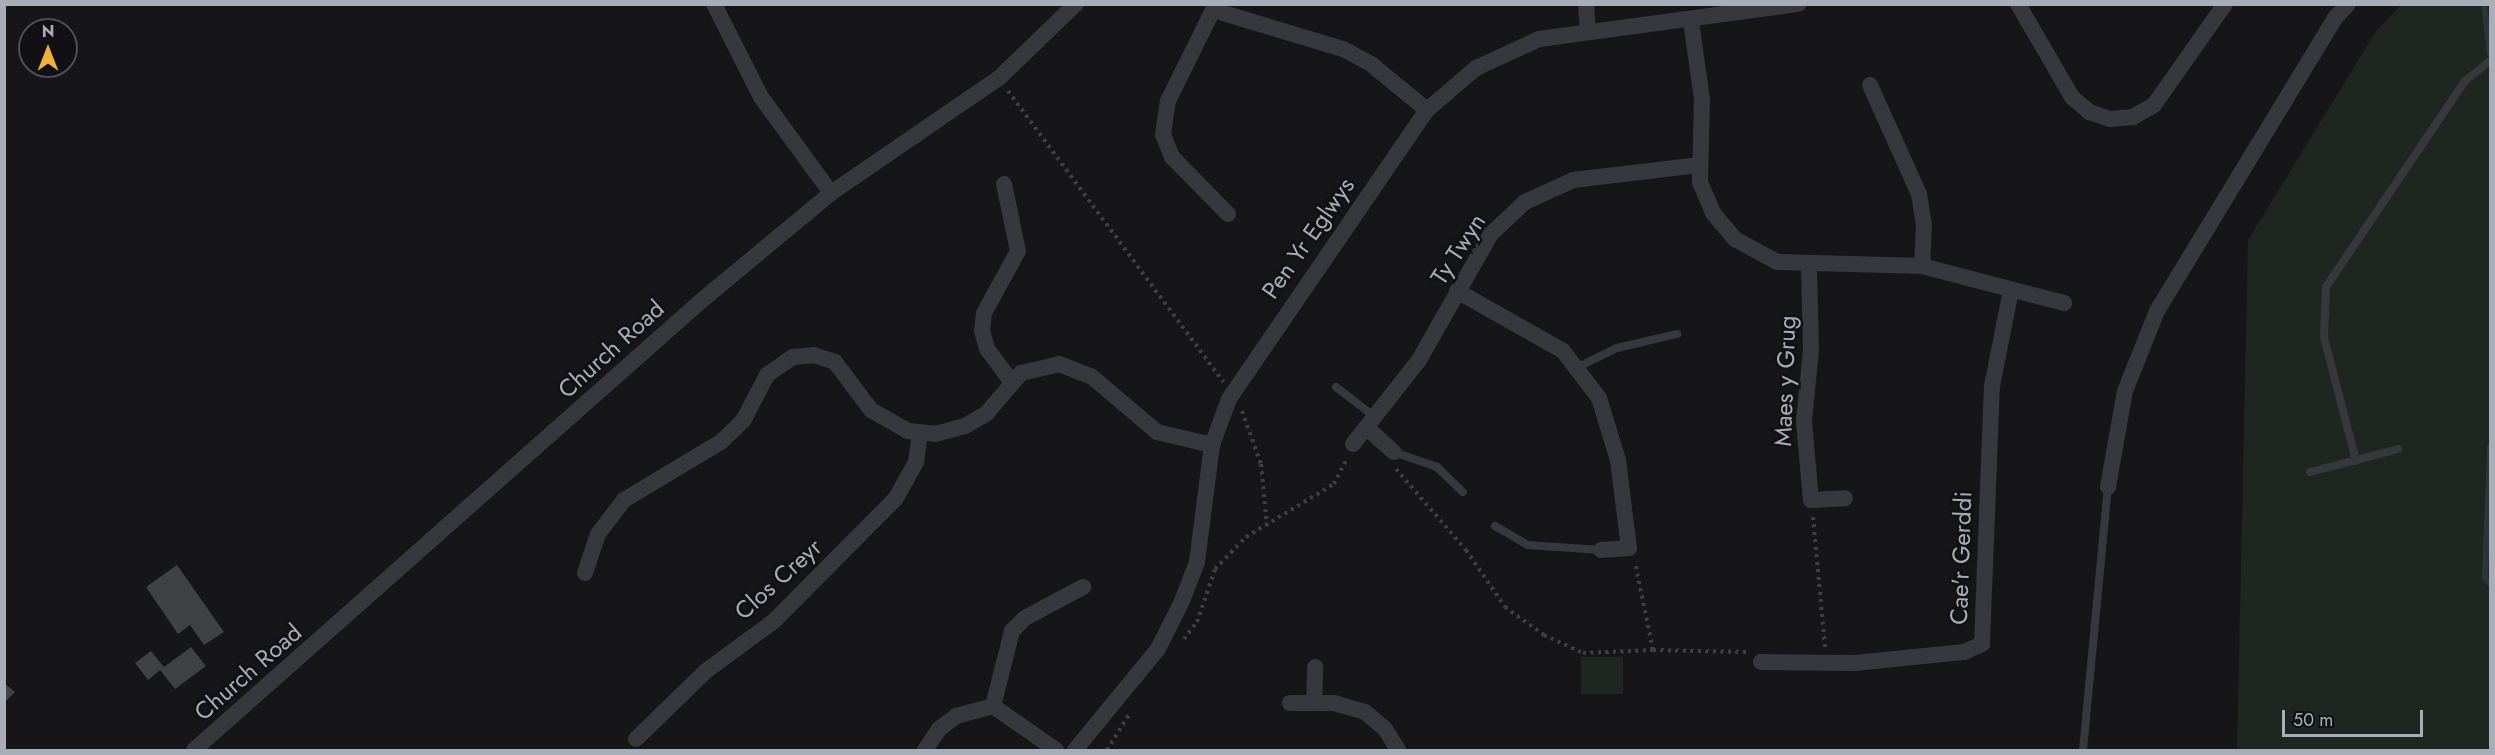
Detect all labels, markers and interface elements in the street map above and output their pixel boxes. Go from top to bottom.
north arrow [18,18,78,78]
text: N [42,20,54,43]
street label: Pen Yr Eglwys [1256,172,1360,304]
street label: Ty Twyn [1424,208,1492,290]
street label: Church Road [552,294,670,404]
street label: Maes y Grug [1768,315,1802,447]
street label: Cae'r Gerddi [1944,491,1978,625]
street label: Clos Creyr [729,532,827,626]
street label: Church Road [189,618,307,726]
scale bar [2285,698,2426,736]
text: 50 m [2293,707,2333,733]

